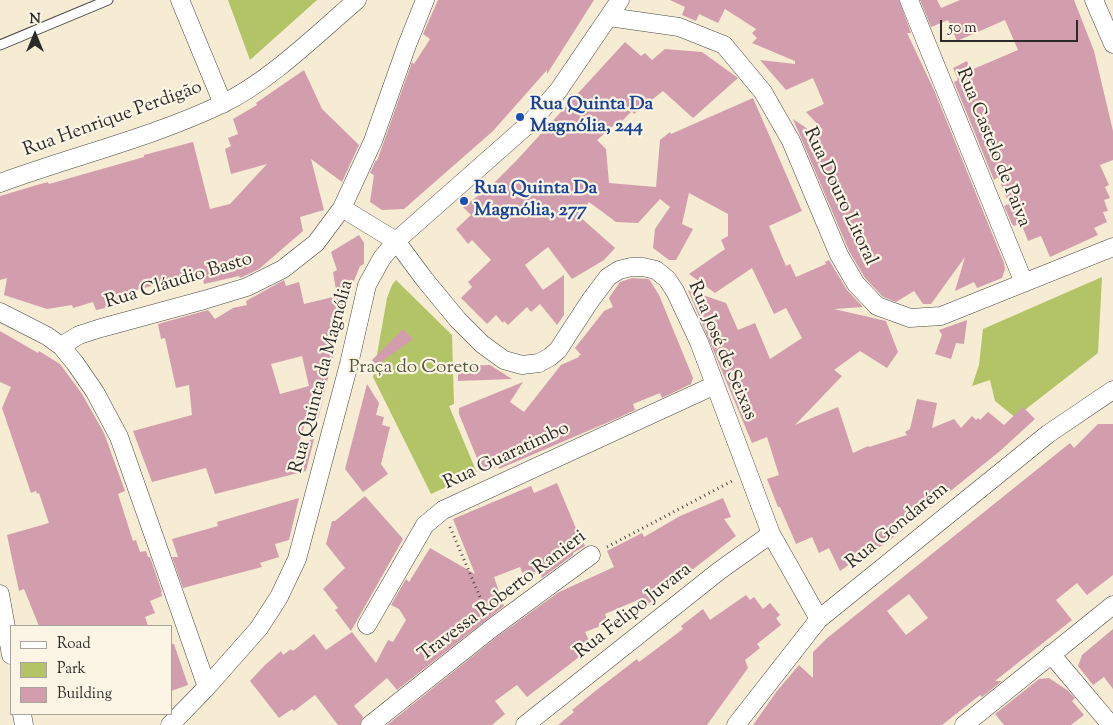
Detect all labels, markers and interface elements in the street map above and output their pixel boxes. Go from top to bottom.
north arrow [10,10,60,60]
text: N [29,10,41,30]
scale bar [943,10,1080,42]
text: 50 m [948,18,977,39]
street label: Rua Castelo de Paiva [950,65,1034,231]
street label: Rua Henrique Perdigão [21,77,205,163]
place label: Rua Quinta Da Magnólia, 244 [530,95,653,139]
marker: Rua Quinta Da Magnólia, 244 [514,111,526,123]
street label: Rua Douro Litoral [797,124,881,270]
place label: Rua Quinta Da Magnólia, 277 [474,179,597,223]
marker: Rua Quinta Da Magnólia, 277 [458,195,470,207]
street label: Rua Cláudio Basto [103,249,255,315]
street label: Rua Quinta da Magnólia [286,278,360,476]
street label: Rua José de Seixas [681,278,761,424]
park label: Praça do Coreto [349,358,479,380]
street label: Rua Guaratimbo [441,418,573,496]
street label: Rua Gondarém [842,479,954,575]
street label: Travessa Roberto Ranieri [415,526,591,668]
street label: Rua Felipo Juvara [571,559,697,665]
legend [10,625,172,715]
text: Road [57,634,91,655]
text: Park [57,659,86,680]
text: Building [57,684,112,705]

